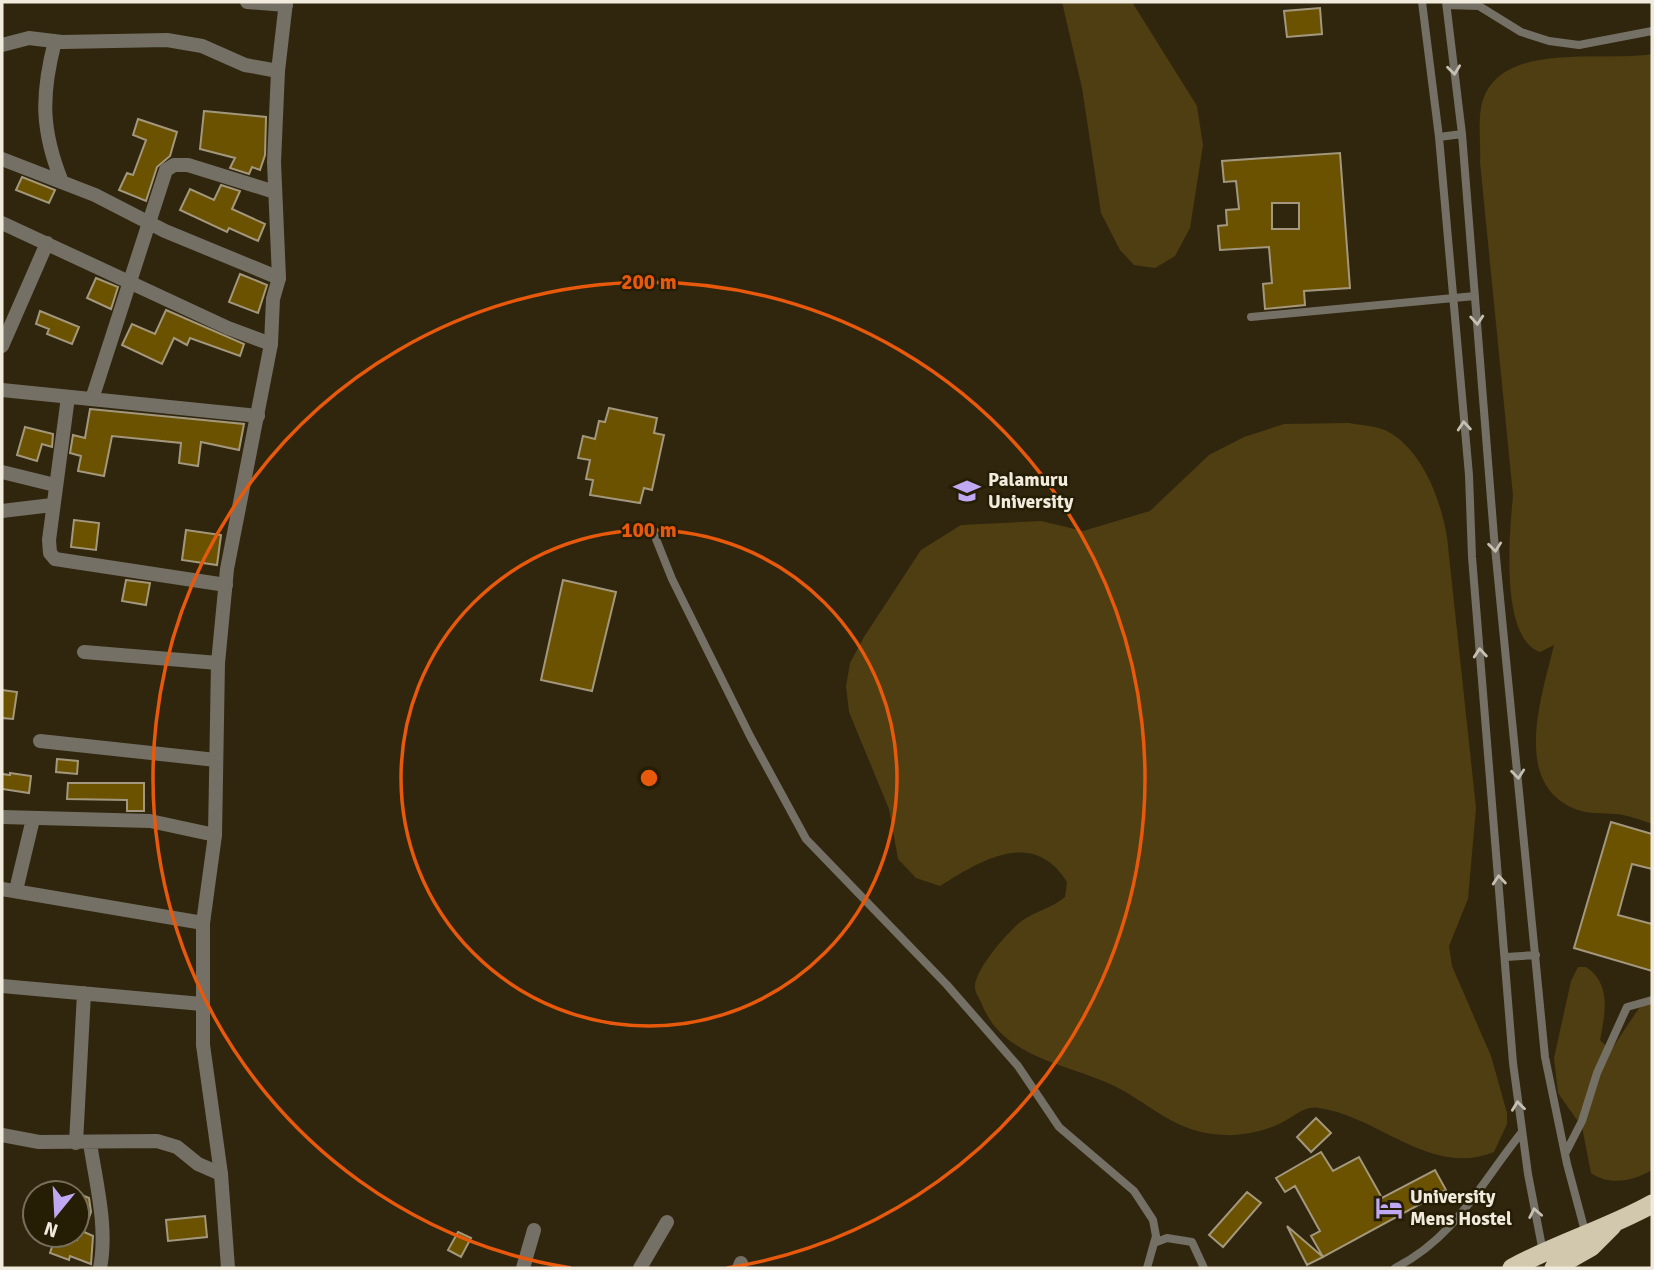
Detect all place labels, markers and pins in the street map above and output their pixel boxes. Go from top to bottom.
place label: Palamuru University [988,468,1074,514]
school or university icon: Palamuru University [952,476,982,506]
centre of rings [637,766,661,790]
place label: University Mens Hostel [1410,1185,1512,1231]
hotel icon: University Mens Hostel [1374,1193,1404,1223]

